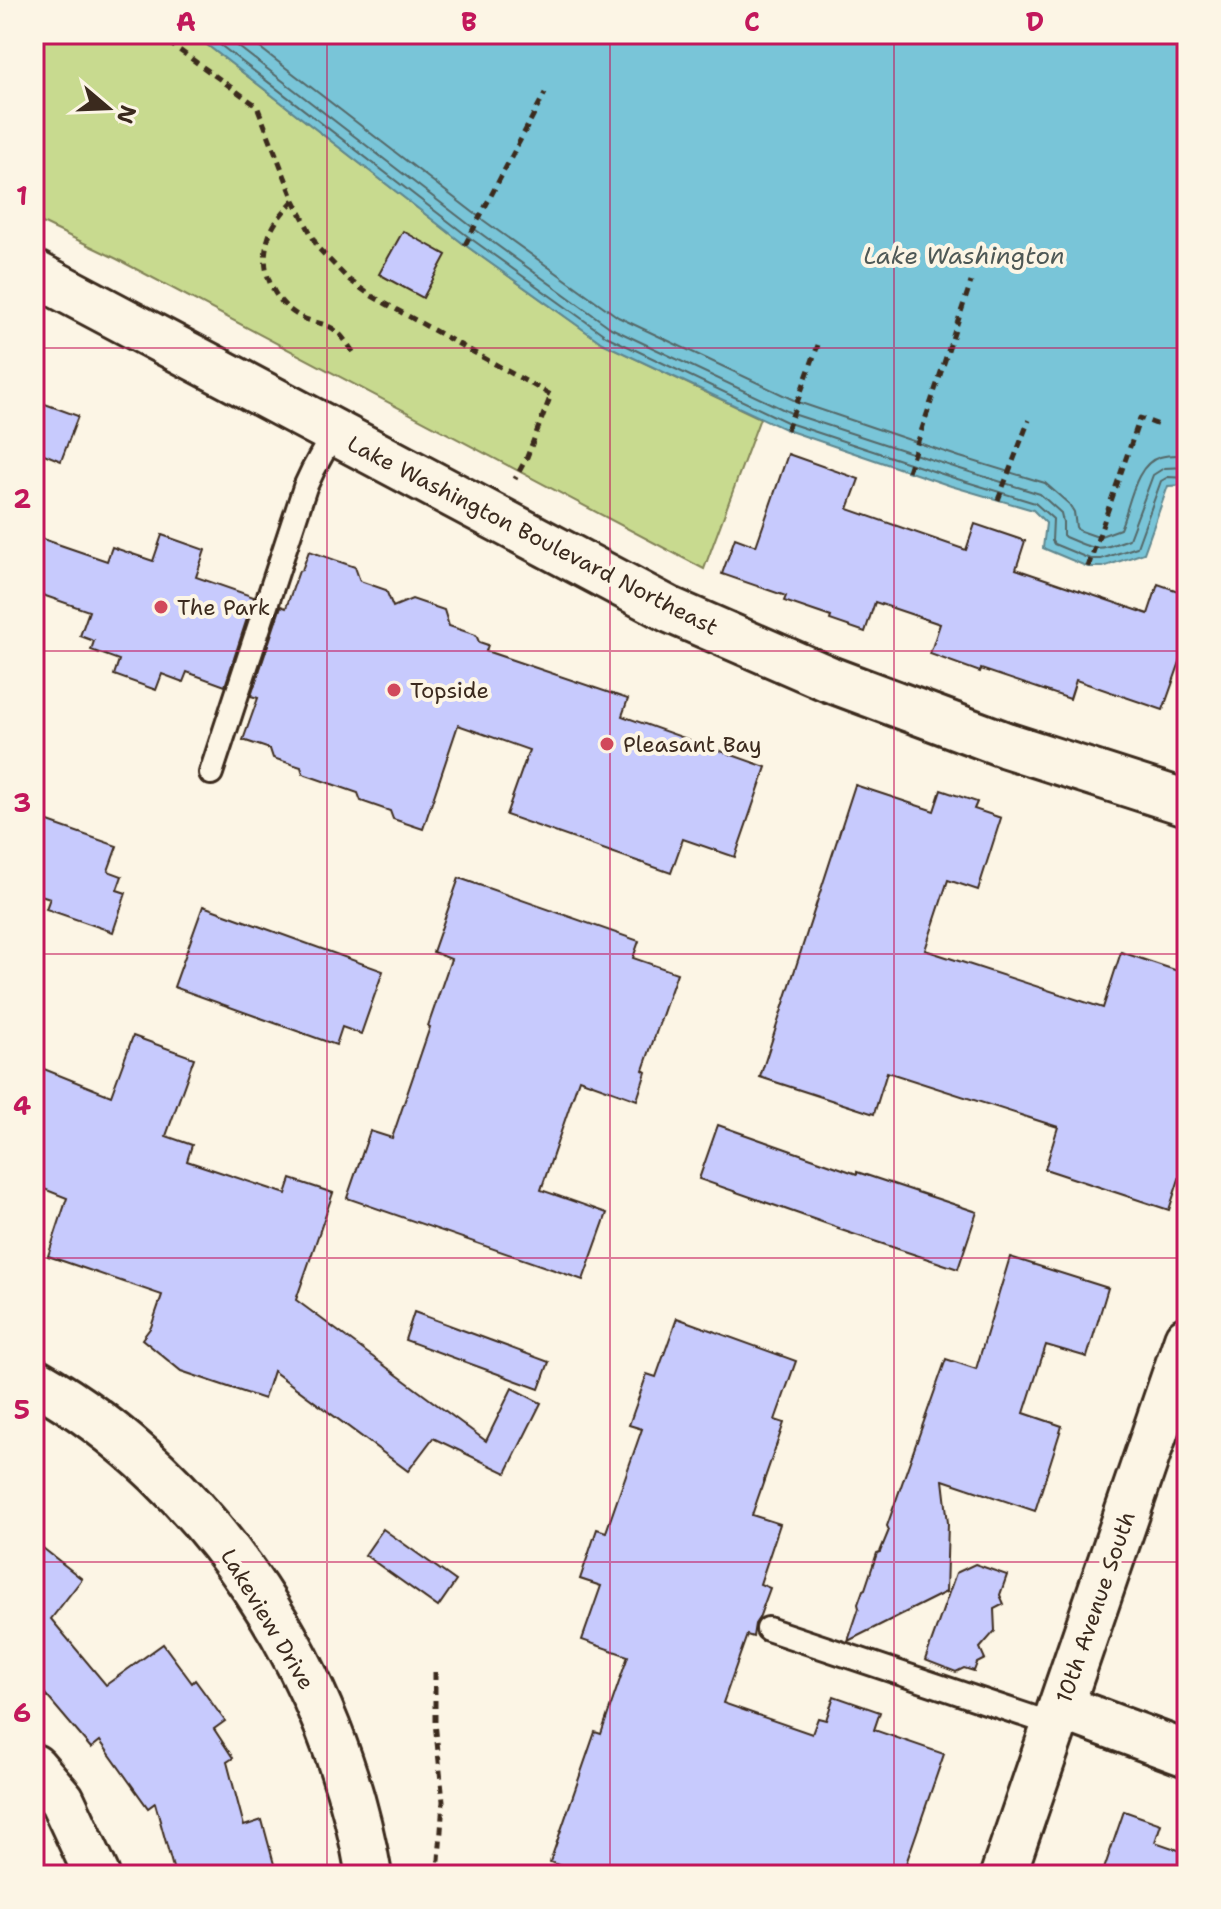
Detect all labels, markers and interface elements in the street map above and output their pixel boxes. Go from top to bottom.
text: A [176,4,196,39]
text: B [461,4,477,39]
text: C [744,4,760,39]
text: D [1026,4,1044,39]
north arrow [68,68,148,148]
text: N [110,101,143,127]
text: 1 [16,178,28,213]
water label: Lake Washington [863,240,1065,272]
street label: Lake Washington Boulevard Northeast [343,429,723,642]
text: 2 [13,481,31,516]
place label: The Park [177,593,270,622]
marker: The Park [152,598,170,616]
place label: Topside [410,676,489,705]
marker: Topside [385,681,403,699]
place label: Pleasant Bay [623,730,762,759]
marker: Pleasant Bay [598,735,616,753]
text: 3 [13,785,31,820]
text: 4 [13,1088,31,1123]
text: 5 [14,1392,30,1427]
street label: 10th Avenue South [1049,1508,1142,1707]
street label: Lakeview Drive [214,1543,321,1695]
text: 6 [13,1695,31,1730]

